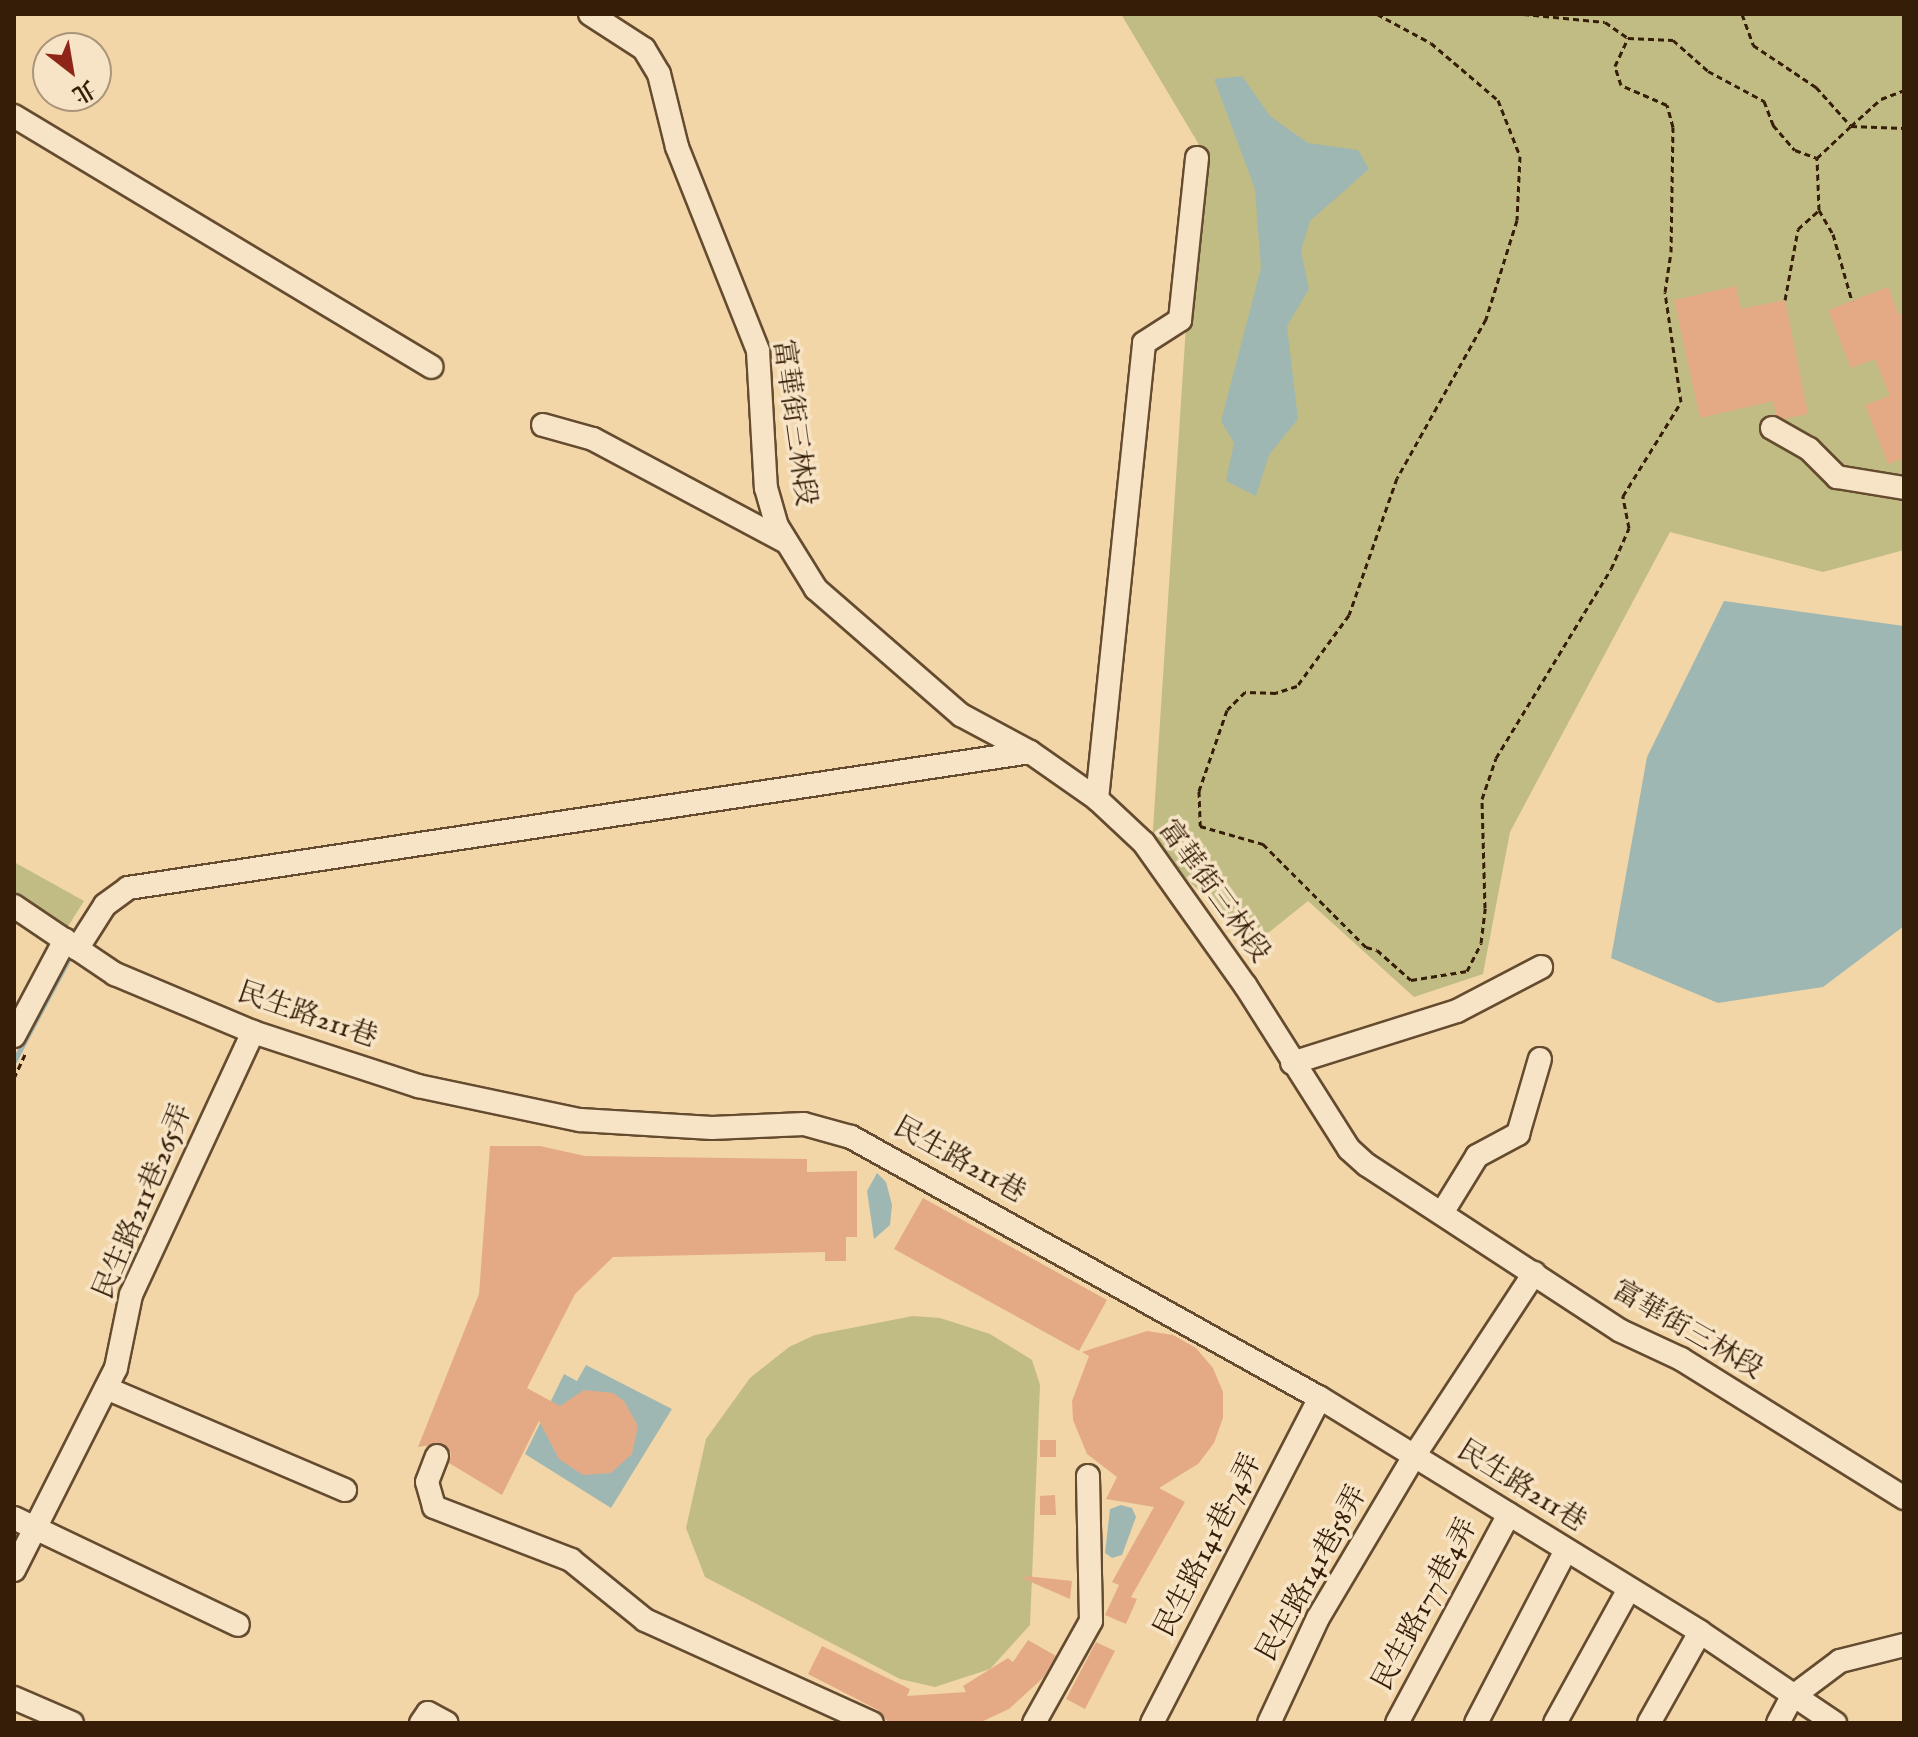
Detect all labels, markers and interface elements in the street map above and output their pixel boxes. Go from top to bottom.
north arrow [32,32,112,112]
text: 北 [67,73,100,109]
street label: 富華街三林段 [765,337,821,509]
street label: 富華街三林段 [1150,814,1276,970]
street label: 民生路211巷 [233,976,381,1056]
street label: 民生路211巷265弄 [88,1099,200,1305]
street label: 民生路211巷 [887,1111,1031,1211]
street label: 富華街三林段 [1606,1274,1768,1388]
street label: 民生路211巷 [1450,1434,1592,1540]
street label: 民生路141巷74弄 [1148,1449,1270,1643]
street label: 民生路141巷58弄 [1251,1480,1375,1668]
street label: 民生路177巷4弄 [1366,1513,1486,1697]

